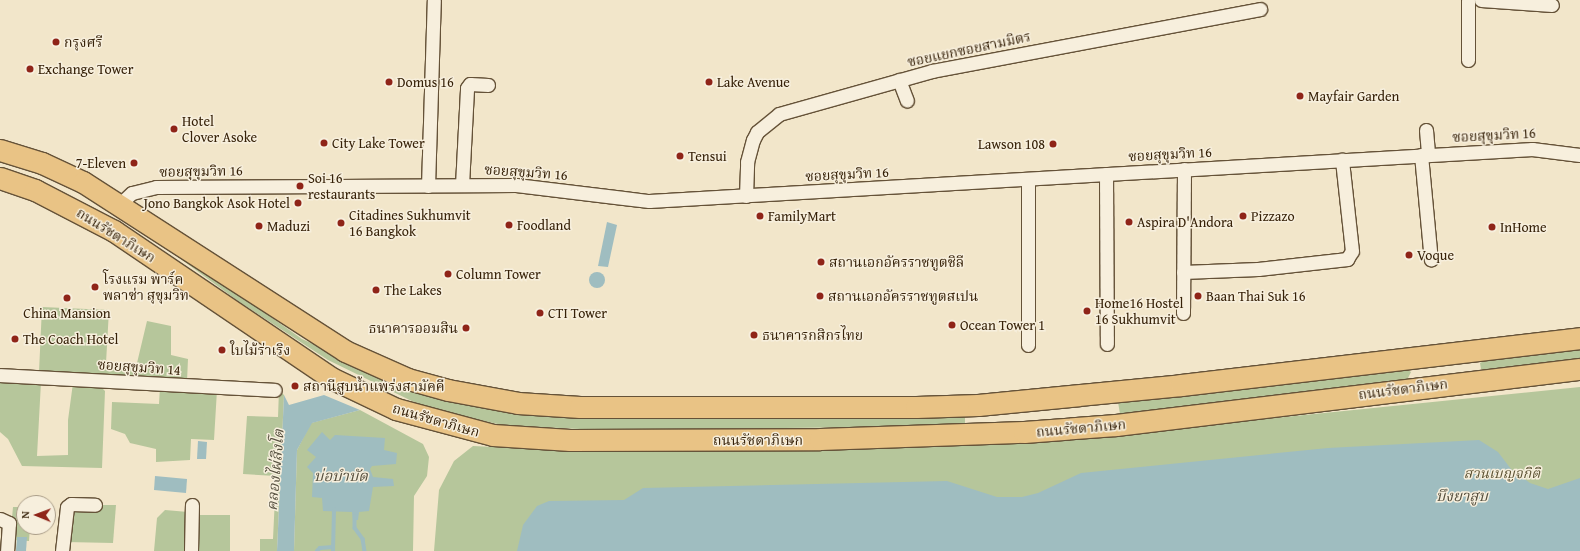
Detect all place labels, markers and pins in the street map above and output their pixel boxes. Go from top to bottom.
place label: กรุงศรี [64,34,103,50]
marker: กรุงศรี [51,37,61,47]
place label: Exchange Tower [38,61,133,77]
marker: Exchange Tower [25,64,35,74]
place label: Domus 16 [397,74,454,90]
place label: Lake Avenue [717,74,790,90]
marker: Domus 16 [384,77,394,87]
marker: Lake Avenue [704,77,714,87]
place label: Mayfair Garden [1308,88,1399,104]
marker: Mayfair Garden [1295,91,1305,101]
place label: Hotel Clover Asoke [182,113,257,146]
marker: Hotel Clover Asoke [169,124,179,134]
place label: City Lake Tower [332,135,425,151]
place label: Lawson 108 [978,136,1045,152]
marker: City Lake Tower [319,138,329,148]
marker: Lawson 108 [1048,139,1058,149]
place label: Tensui [688,148,727,164]
marker: Tensui [675,151,685,161]
place label: 7-Eleven [76,155,126,171]
marker: 7-Eleven [129,158,139,168]
place label: Soi 16 restaurants [308,170,375,202]
marker: Soi 16 restaurants [295,181,305,191]
place label: Jono Bangkok Asok Hotel [144,195,290,211]
marker: Jono Bangkok Asok Hotel [293,198,303,208]
place label: Citadines Sukhumvit 16 Bangkok [349,207,471,240]
place label: FamilyMart [768,208,836,224]
place label: Pizzazo [1251,208,1295,224]
marker: FamilyMart [755,211,765,221]
marker: Pizzazo [1238,211,1248,221]
place label: Aspira D'Andora [1137,214,1233,230]
place label: Foodland [517,217,571,233]
marker: Aspira D'Andora [1124,217,1134,227]
place label: Maduzi [267,218,310,234]
marker: Citadines Sukhumvit 16 Bangkok [336,218,346,228]
place label: InHome [1500,219,1547,235]
marker: Foodland [504,220,514,230]
marker: Maduzi [254,221,264,231]
marker: InHome [1487,222,1497,232]
place label: Voque [1417,247,1454,263]
marker: Voque [1404,250,1414,260]
place label: สถานเอกอัครราชทูตชิลี [829,254,964,270]
marker: สถานเอกอัครราชทูตชิลี [816,257,826,267]
place label: Column Tower [456,266,541,282]
marker: Column Tower [443,269,453,279]
place label: โรงแรม พาร์ค พลาซ่า สุขุมวิท [103,271,189,304]
marker: โรงแรม พาร์ค พลาซ่า สุขุมวิท [90,282,100,292]
place label: The Lakes [384,282,442,298]
marker: The Lakes [371,285,381,295]
place label: สถานเอกอัครราชทูตสเปน [828,288,978,304]
place label: Baan Thai Suk 16 [1206,288,1306,304]
marker: สถานเอกอัครราชทูตสเปน [815,291,825,301]
marker: Baan Thai Suk 16 [1193,291,1203,301]
marker: China Mansion [62,293,72,303]
place label: Home16 Hostel 16 Sukhumvit [1095,295,1183,328]
place label: China Mansion [23,305,111,321]
place label: CTI Tower [548,305,607,321]
marker: Home16 Hostel 16 Sukhumvit [1082,306,1092,316]
marker: CTI Tower [535,308,545,318]
place label: Ocean Tower 1 [960,317,1045,333]
place label: ธนาคารออมสิน [368,320,458,336]
marker: Ocean Tower 1 [947,320,957,330]
marker: ธนาคารออมสิน [461,323,471,333]
place label: ธนาคารกสิกรไทย [762,327,863,343]
marker: ธนาคารกสิกรไทย [749,330,759,340]
place label: The Coach Hotel [23,331,119,347]
marker: The Coach Hotel [10,334,20,344]
place label: ใบไม้ร่าเริง [230,342,290,358]
marker: ใบไม้ร่าเริง [217,345,227,355]
place label: สถานีสูบน้ำแพร่งสามัคคี [303,378,445,394]
marker: สถานีสูบน้ำแพร่งสามัคคี [290,381,300,391]

